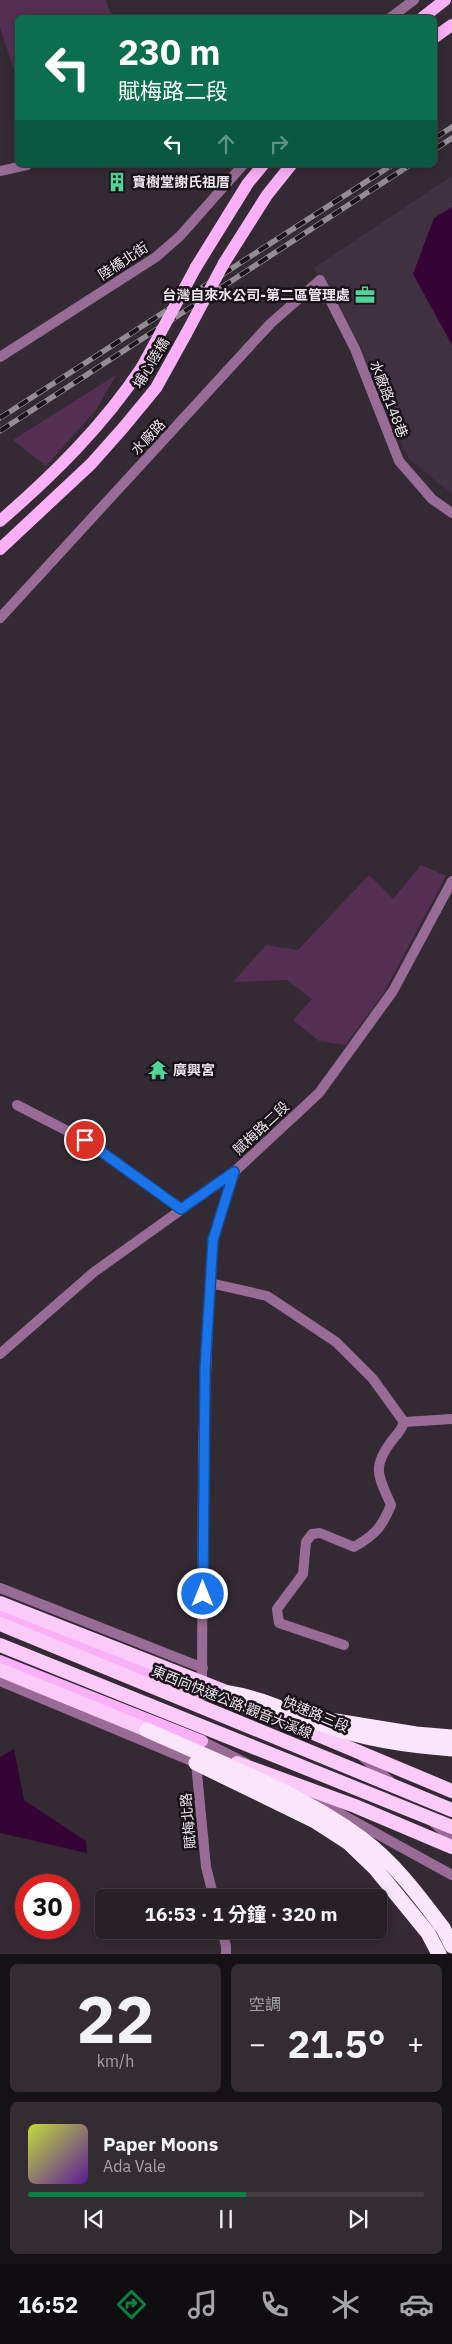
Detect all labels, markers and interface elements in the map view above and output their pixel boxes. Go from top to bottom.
text: 230 m [118,29,221,75]
icon: left [35,35,100,100]
text: 賦梅路二段 [118,76,228,105]
icon: left [159,130,187,158]
icon: ahead [212,130,240,158]
icon: right [265,130,293,158]
building icon: 寶樹堂謝氏祖厝 [106,171,128,193]
place label: 寶樹堂謝氏祖厝 [132,173,230,191]
street label: 陸橋北街 [95,238,151,284]
office icon: 台灣自來水公司-第二區管理處 [354,284,376,306]
place label: 台灣自來水公司-第二區管理處 [162,286,350,304]
street label: 埔心陸橋 [129,334,173,392]
street label: 水廠路148巷 [366,358,412,440]
street label: 水廠路 [127,416,169,458]
temple icon: 廣興宮 [147,1059,169,1081]
place label: 廣興宮 [173,1061,215,1079]
street label: 賦梅路二段 [229,1098,293,1158]
pin [64,1119,106,1161]
icon: arrive [71,1126,99,1154]
position arrow [176,1567,228,1619]
street label: 東西向快速公路 觀音大溪線 [149,1662,315,1742]
street label: 快速路三段 [280,1692,352,1736]
street label: 賦梅北路 [177,1792,199,1850]
speed limit sign: 30 [15,1874,80,1939]
text: 16:53 · 1 分鐘 · 320 m [145,1902,337,1926]
text: 22 [76,1976,155,2061]
text: 空調 [249,1994,281,2014]
text: 21.5° [287,2019,386,2068]
text: − [249,2025,266,2062]
text: + [407,2025,424,2062]
text: km/h [97,2051,134,2071]
text: Paper Moons [103,2132,218,2156]
text: Ada Vale [103,2156,166,2176]
icon: previous [80,2205,108,2233]
icon: pause [212,2205,240,2233]
icon: next [344,2205,372,2233]
icon: directions [114,2287,149,2322]
icon: music [185,2287,220,2322]
icon: phone [257,2287,292,2322]
icon: climate [328,2287,363,2322]
icon: car [399,2287,434,2322]
text: 16:52 [18,2290,78,2319]

